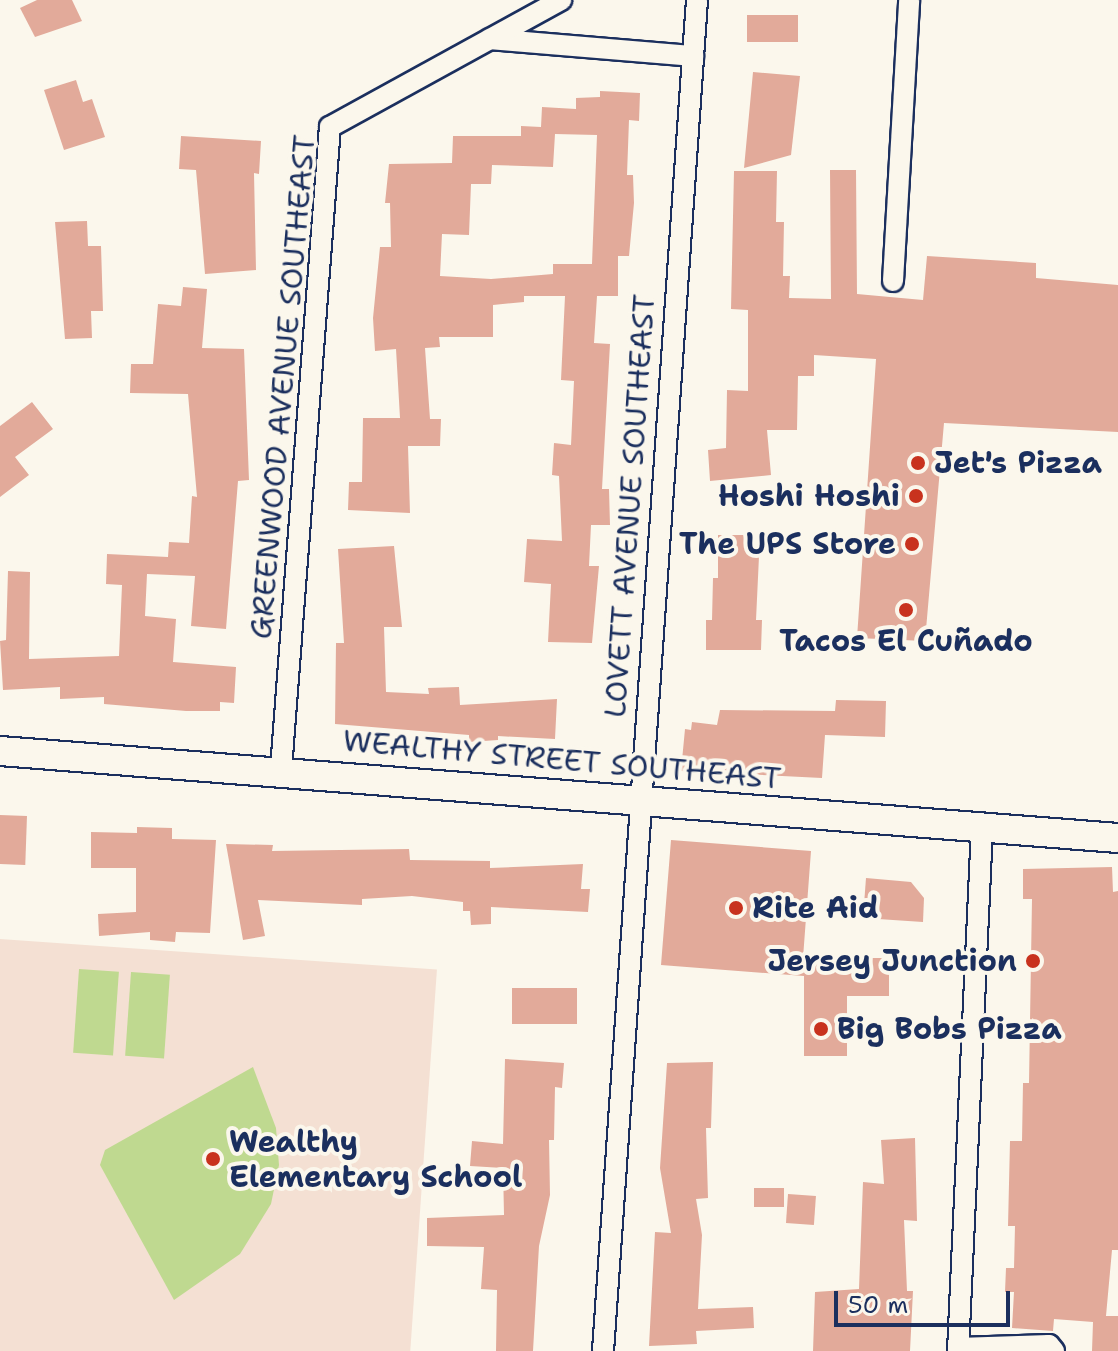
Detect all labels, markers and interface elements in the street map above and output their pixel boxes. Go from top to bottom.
street label: GREENWOOD AVENUE SOUTHEAST [243,133,323,641]
street label: LOVETT AVENUE SOUTHEAST [597,293,663,719]
place label: Jet's Pizza [934,445,1102,481]
marker: Jet's Pizza [909,454,927,472]
place label: Hoshi Hoshi [718,478,900,514]
marker: Hoshi Hoshi [907,487,925,505]
place label: The UPS Store [679,526,896,562]
marker: The UPS Store [903,535,921,553]
marker: Tacos El Cuñado [897,601,915,619]
place label: Tacos El Cuñado [779,623,1033,659]
street label: WEALTHY STREET SOUTHEAST [341,723,783,797]
place label: Rite Aid [752,890,879,926]
marker: Rite Aid [727,899,745,917]
place label: Jersey Junction [767,943,1017,979]
marker: Jersey Junction [1024,952,1042,970]
place label: Big Bobs Pizza [837,1011,1062,1047]
marker: Big Bobs Pizza [812,1020,830,1038]
place label: Wealthy Elementary School [229,1124,522,1194]
marker: Wealthy Elementary School [204,1150,222,1168]
scale bar [838,1275,1014,1325]
text: 50 m [848,1289,908,1321]

